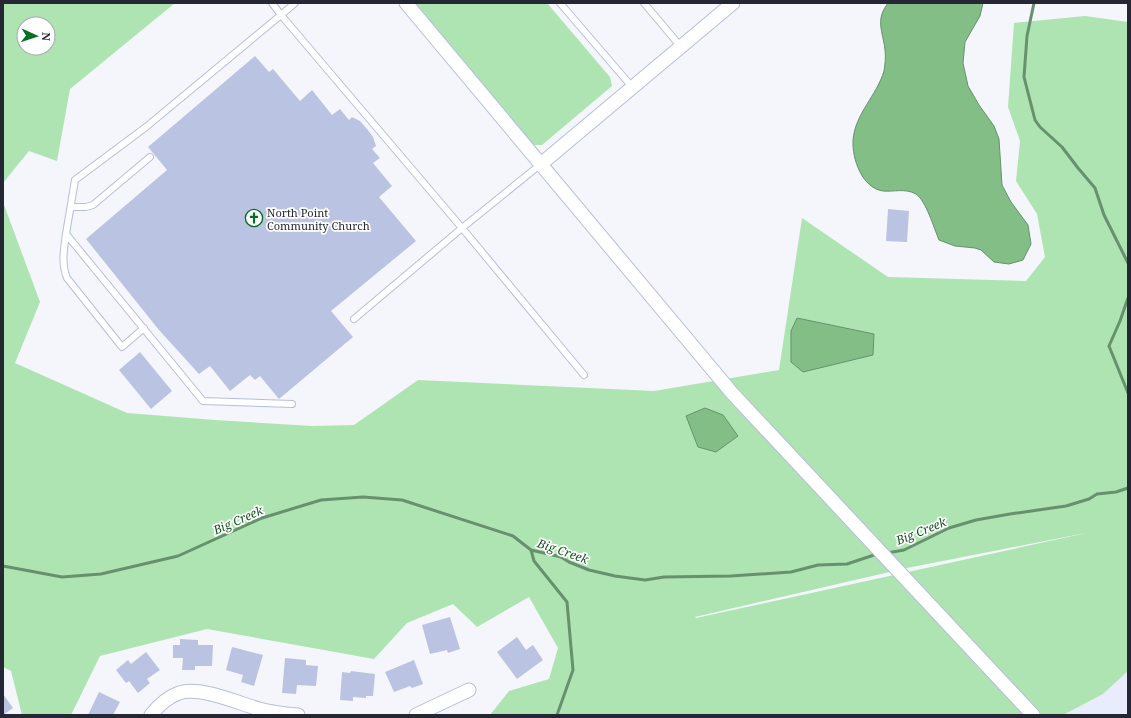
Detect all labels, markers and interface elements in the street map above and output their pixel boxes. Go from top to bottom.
north arrow [16,16,56,56]
text: N [39,32,54,42]
place label: North Point Community Church [267,205,370,233]
church icon: North Point Community Church [244,208,264,228]
water label: Big Creek [209,501,267,539]
water label: Big Creek [892,513,950,549]
water label: Big Creek [534,534,592,568]

